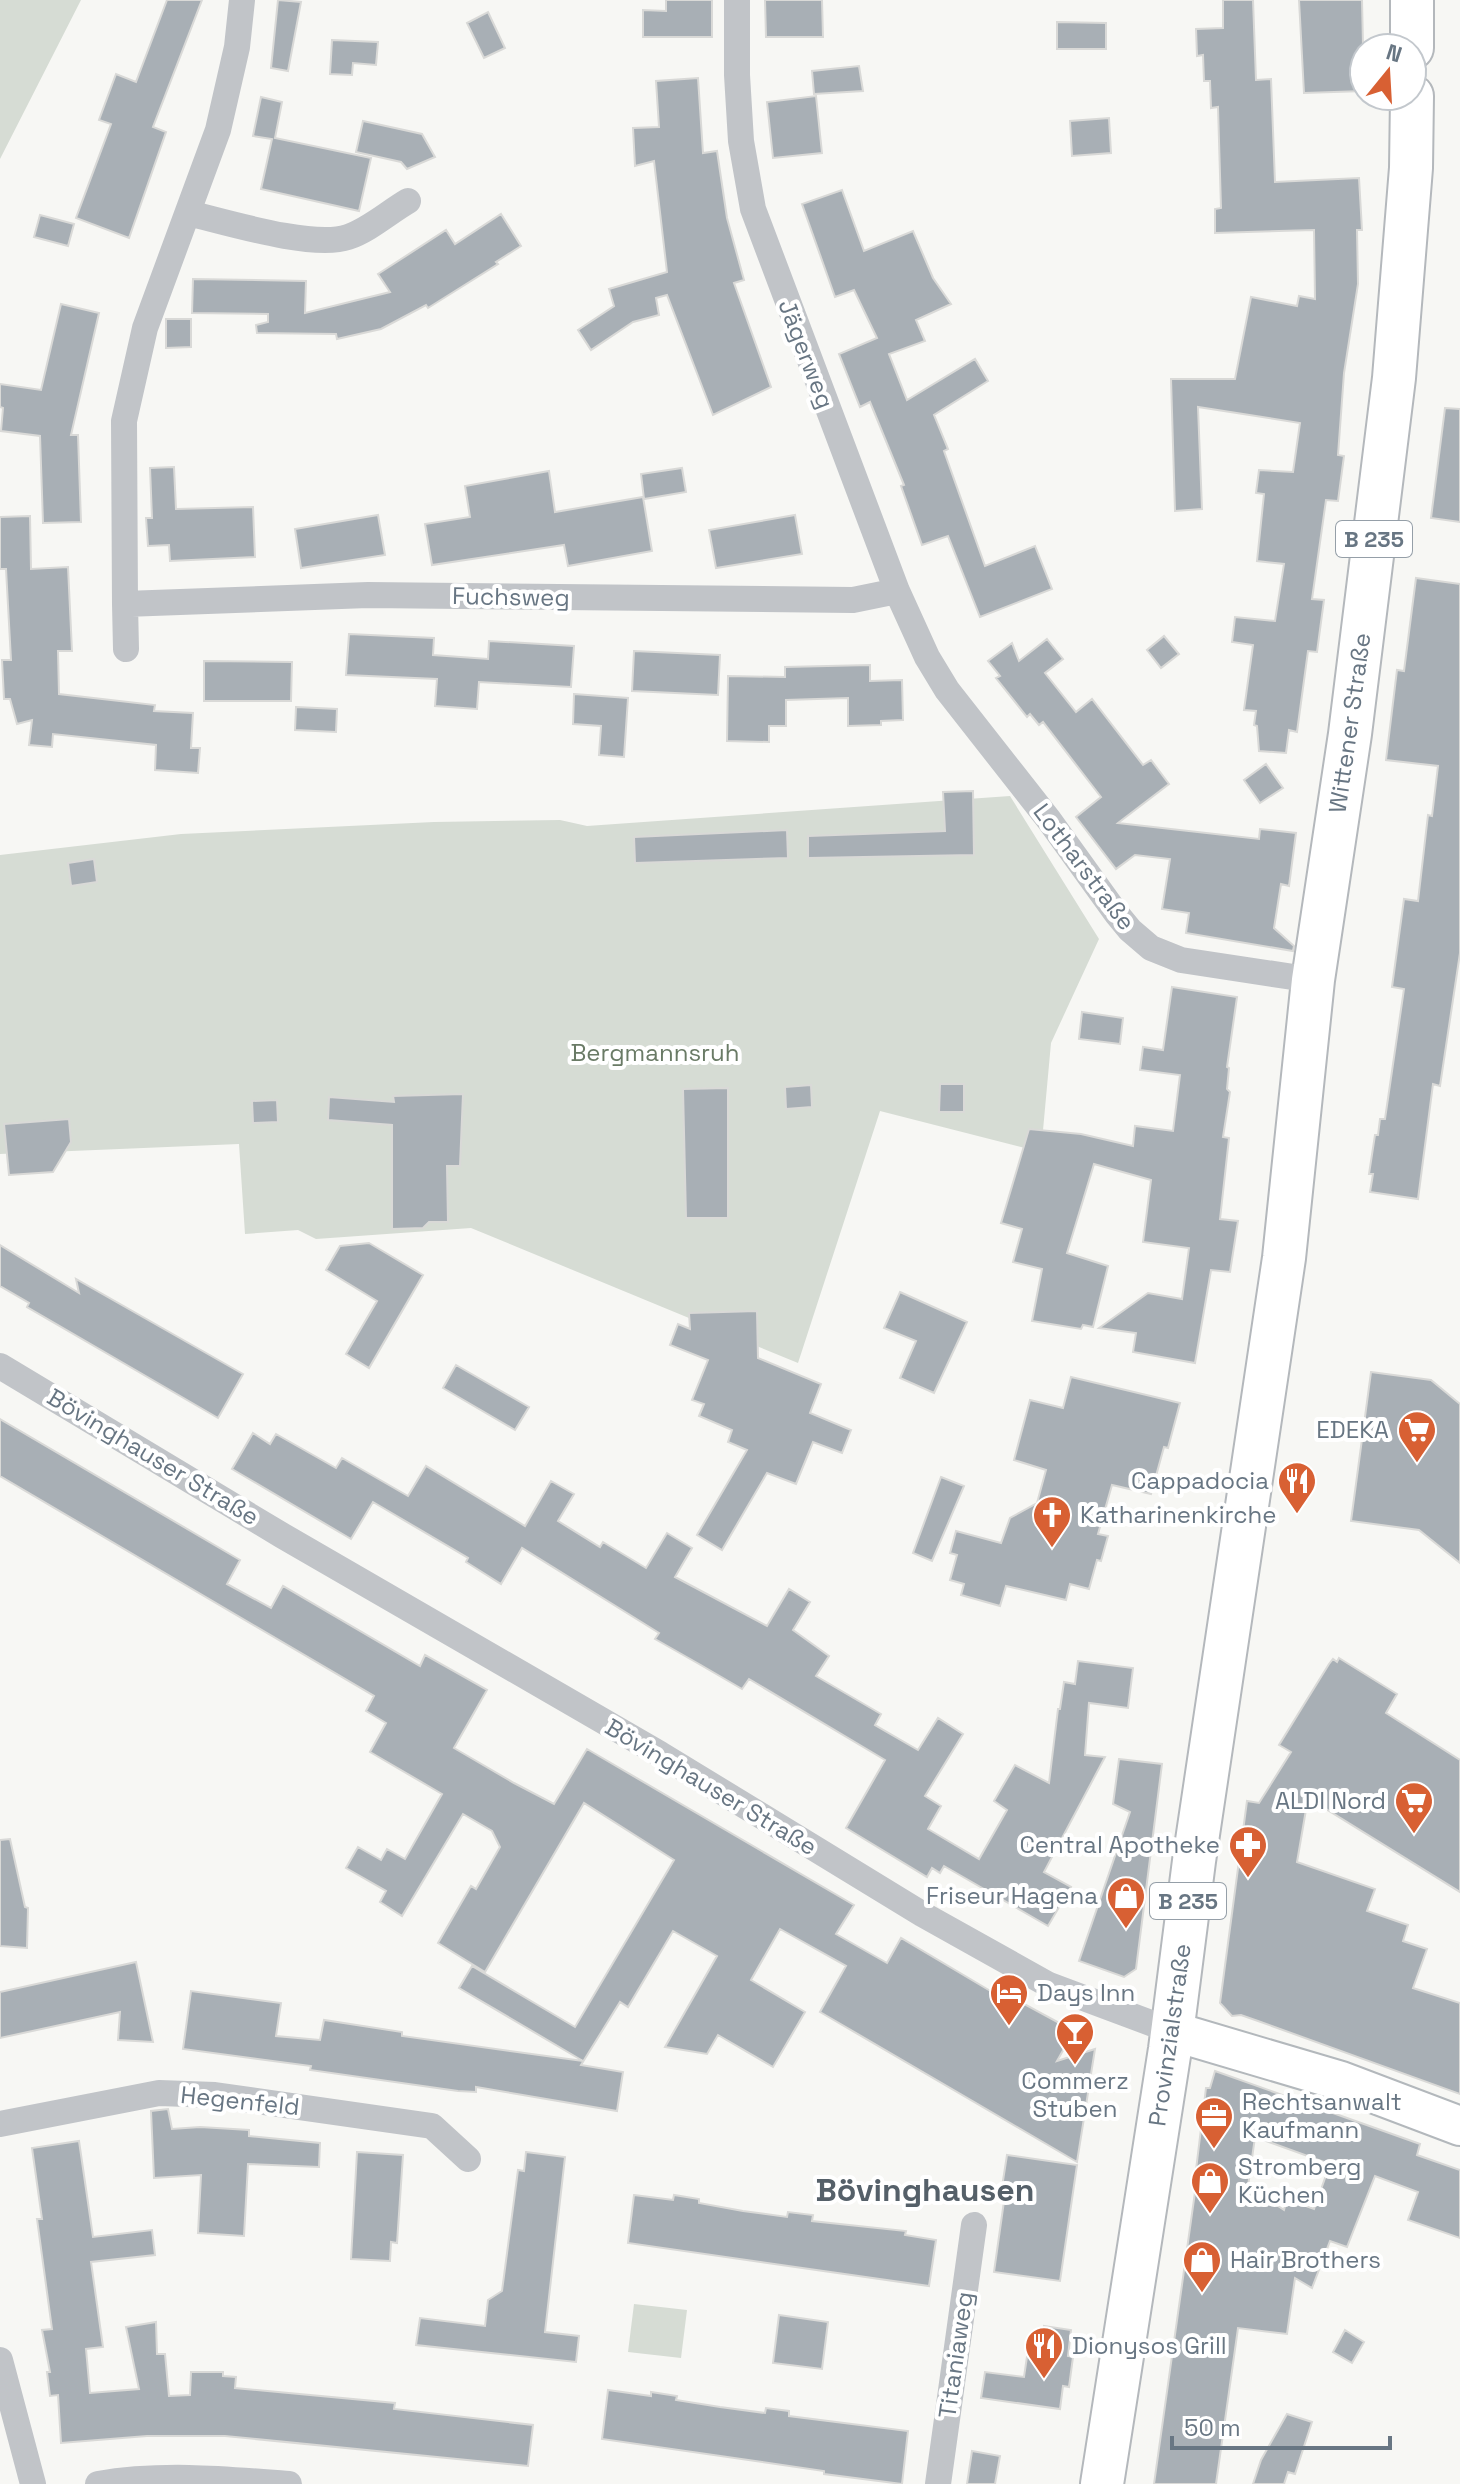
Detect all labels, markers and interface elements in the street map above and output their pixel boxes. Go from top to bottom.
north arrow [1348,32,1428,112]
text: N [1383,37,1406,69]
street label: Jägerweg [771,295,841,413]
road number: B 235 [1336,521,1412,557]
street label: Fuchsweg [452,580,570,613]
street label: Wittener Straße [1322,631,1377,815]
street label: Lotharstraße [1027,797,1142,936]
park label: Bergmannsruh [570,1037,740,1068]
street label: Bövinghauser Straße [42,1381,265,1532]
supermarket icon: EDEKA [1396,1409,1438,1464]
place label: EDEKA [1316,1414,1389,1445]
restaurant icon: Cappadocia [1276,1460,1318,1515]
place label: Cappadocia [1131,1465,1269,1496]
church icon: Katharinenkirche [1031,1494,1073,1549]
place label: Katharinenkirche [1080,1499,1276,1530]
street label: Bövinghauser Straße [600,1711,823,1862]
supermarket icon: ALDI Nord [1393,1780,1435,1835]
place label: ALDI Nord [1275,1785,1386,1816]
pharmacy icon: Central Apotheke [1227,1824,1269,1879]
place label: Central Apotheke [1019,1829,1220,1860]
shop icon: Friseur Hagena [1105,1875,1147,1930]
place label: Friseur Hagena [926,1880,1098,1911]
road number: B 235 [1150,1883,1226,1919]
street label: Provinzialstraße [1141,1942,1198,2128]
hotel icon: Days Inn [988,1972,1030,2027]
place label: Days Inn [1037,1977,1135,2008]
bar icon: Commerz Stuben [1054,2011,1096,2066]
place label: Commerz Stuben [1021,2065,1129,2124]
street label: Hegenfeld [179,2079,301,2122]
place label: Rechtsanwalt Kaufmann [1242,2086,1402,2145]
office icon: Rechtsanwalt Kaufmann [1193,2095,1235,2150]
place label: Stromberg Küchen [1238,2151,1362,2210]
shop icon: Stromberg Küchen [1189,2160,1231,2215]
district label: Bövinghausen [816,2170,1034,2210]
shop icon: Hair Brothers [1181,2239,1223,2294]
place label: Hair Brothers [1230,2244,1381,2275]
street label: Titaniaweg [931,2290,980,2420]
restaurant icon: Dionysos Grill [1023,2325,1065,2380]
place label: Dionysos Grill [1072,2330,1227,2361]
scale bar [1172,2400,1390,2450]
text: 50 m [1184,2412,1241,2443]

